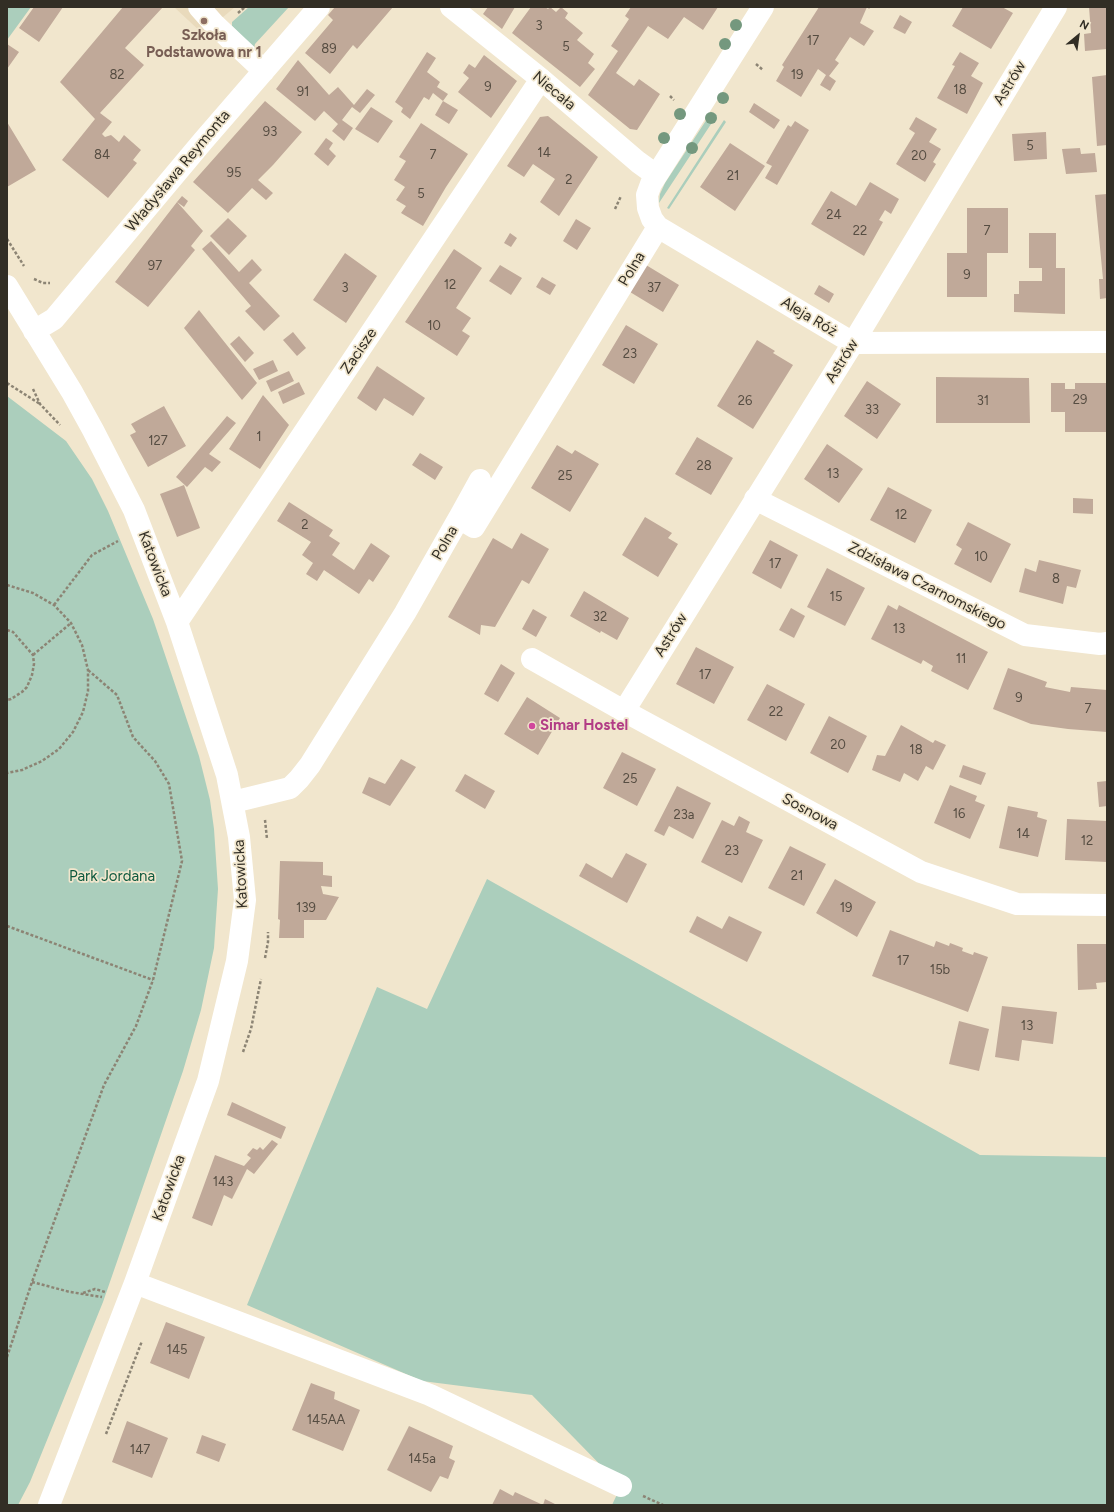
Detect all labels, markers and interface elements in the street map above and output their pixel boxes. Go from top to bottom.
marker: Szkoła Podstawowa nr 1 [199,16,209,26]
north arrow [1058,16,1098,56]
text: N [1077,17,1091,33]
house number: 3 [535,18,543,34]
place label: Szkoła Podstawowa nr 1 [146,27,262,62]
house number: 17 [807,33,819,49]
house number: 5 [562,39,570,55]
house number: 89 [321,41,337,57]
street label: Astrów [990,58,1030,108]
house number: 82 [109,67,125,83]
house number: 19 [791,67,803,83]
street label: Niecała [529,68,579,114]
house number: 9 [484,79,492,95]
house number: 18 [953,82,967,98]
house number: 91 [297,84,309,100]
street label: Władysława Reymonta [122,107,234,235]
house number: 93 [263,124,277,140]
house number: 5 [1026,138,1034,154]
house number: 14 [537,145,551,161]
house number: 84 [94,147,110,163]
house number: 7 [430,147,436,163]
house number: 20 [911,148,927,164]
house number: 95 [227,165,241,181]
house number: 21 [727,168,739,184]
house number: 2 [565,172,573,188]
house number: 5 [417,186,425,202]
house number: 24 [826,207,842,223]
house number: 22 [853,223,867,239]
house number: 7 [984,223,990,239]
street label: Polna [615,249,649,289]
house number: 97 [148,258,162,274]
house number: 9 [963,267,971,283]
house number: 12 [444,277,456,293]
house number: 3 [341,280,349,296]
house number: 37 [647,280,661,296]
street label: Aleja Róż [778,293,840,341]
house number: 10 [427,318,441,334]
street label: Zacisze [337,325,381,377]
street label: Astrów [822,336,862,386]
house number: 23 [623,346,637,362]
house number: 29 [1073,392,1087,408]
house number: 26 [738,393,752,409]
house number: 31 [977,393,989,409]
house number: 33 [865,402,879,418]
house number: 1 [256,429,262,445]
house number: 127 [148,433,168,449]
house number: 28 [696,458,712,474]
house number: 13 [827,466,839,482]
house number: 25 [558,468,572,484]
house number: 12 [895,507,907,523]
house number: 2 [301,517,309,533]
street label: Polna [428,523,462,563]
street label: Katowicka [134,529,176,599]
street label: Zdzisława Czarnomskiego [845,538,1009,634]
house number: 10 [974,549,988,565]
house number: 17 [769,556,781,572]
house number: 8 [1052,571,1060,587]
house number: 15 [830,589,842,605]
house number: 32 [593,609,607,625]
street label: Astrów [651,610,691,660]
house number: 13 [893,621,905,637]
house number: 11 [956,651,966,667]
house number: 17 [699,667,711,683]
house number: 9 [1015,690,1023,706]
house number: 7 [1085,701,1091,717]
house number: 22 [769,704,783,720]
place label: Simar Hostel [540,717,628,735]
marker: Simar Hostel [527,721,537,731]
house number: 20 [830,737,846,753]
house number: 18 [909,742,923,758]
house number: 25 [623,771,637,787]
street label: Sosnowa [779,790,841,834]
house number: 16 [953,806,965,822]
house number: 23a [674,807,694,823]
house number: 14 [1016,826,1030,842]
house number: 12 [1081,833,1093,849]
street label: Katowicka [230,839,252,909]
house number: 23 [725,843,739,859]
park label: Park Jordana [69,868,155,886]
house number: 21 [791,868,803,884]
house number: 139 [296,900,316,916]
house number: 19 [840,900,852,916]
house number: 17 [897,953,909,969]
house number: 15b [930,962,950,978]
house number: 13 [1021,1018,1033,1034]
street label: Katowicka [149,1153,189,1223]
house number: 143 [213,1174,233,1190]
house number: 145 [167,1342,187,1358]
house number: 145AA [307,1412,345,1428]
house number: 147 [130,1442,150,1458]
house number: 145a [408,1451,436,1467]

